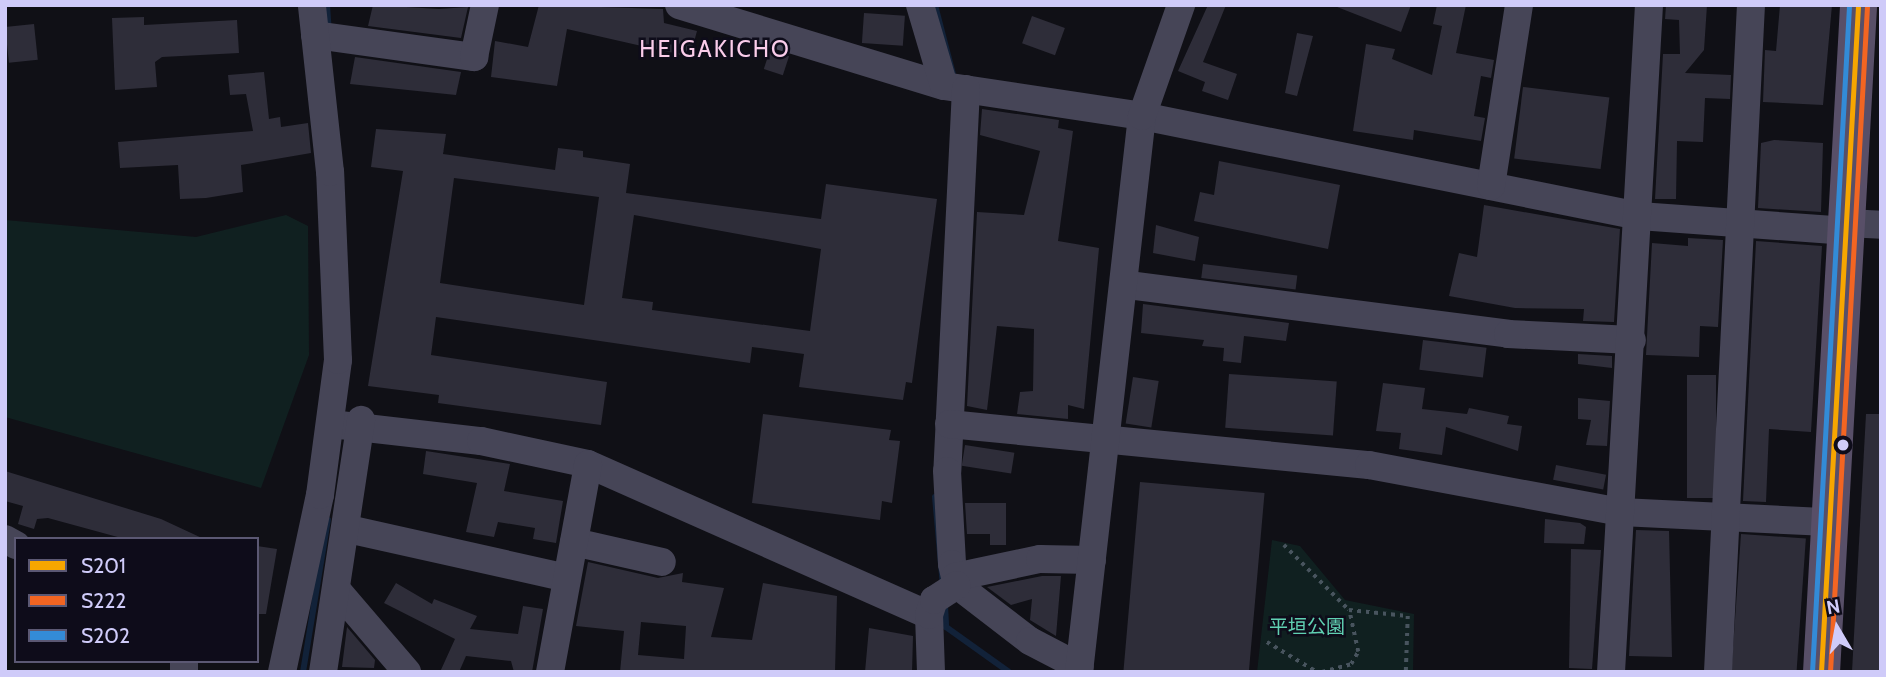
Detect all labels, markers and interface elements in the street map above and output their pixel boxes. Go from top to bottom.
district label: HEIGAKICHO [641,35,789,63]
unlabelled marker [1836,438,1850,452]
legend [14,537,259,663]
text: S201 [81,553,126,578]
text: S222 [81,588,126,613]
north arrow [1802,593,1872,663]
text: N [1825,594,1842,619]
park label: 平垣公園 [1269,616,1345,638]
text: S202 [81,623,130,648]

